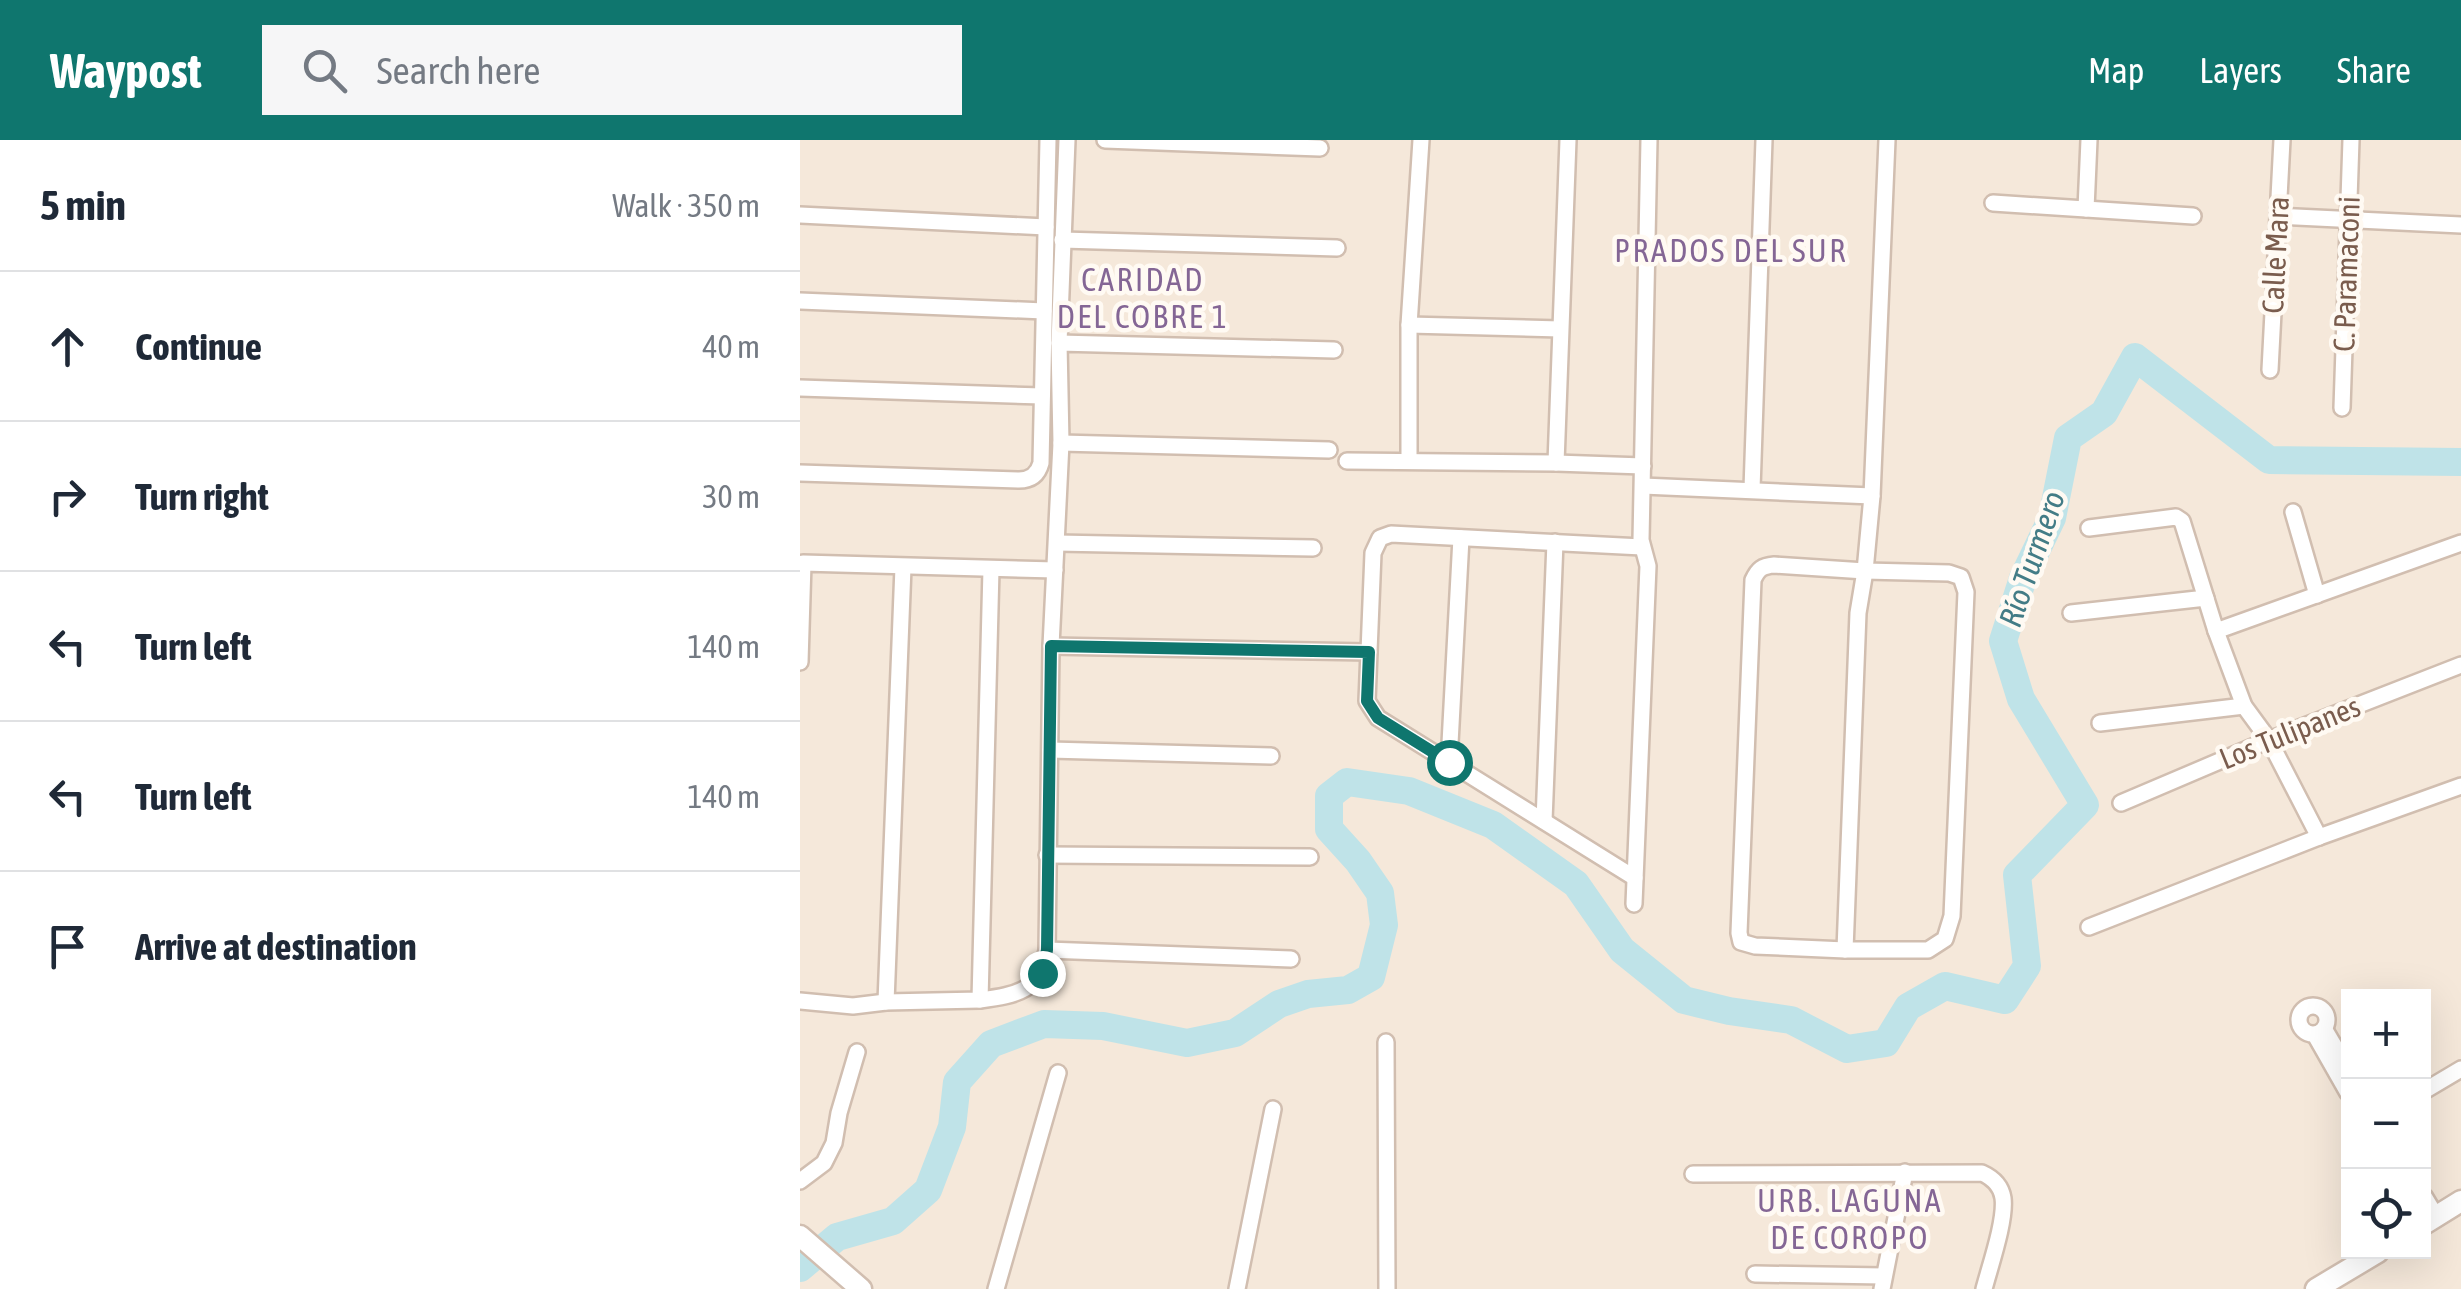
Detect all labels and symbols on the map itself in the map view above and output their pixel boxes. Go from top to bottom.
street label: Calle Mara [2255,196,2295,314]
street label: C. Paramaconi [2326,196,2366,352]
district label: PRADOS DEL SUR [1614,232,1848,269]
district label: CARIDAD DEL COBRE 1 [1057,261,1229,335]
water label: Río Turmero [1991,486,2072,632]
street label: Los Tulipanes [2214,689,2365,776]
route start [1427,740,1473,786]
route end [1020,951,1066,997]
district label: URB. LAGUNA DE COROPO [1757,1182,1943,1256]

